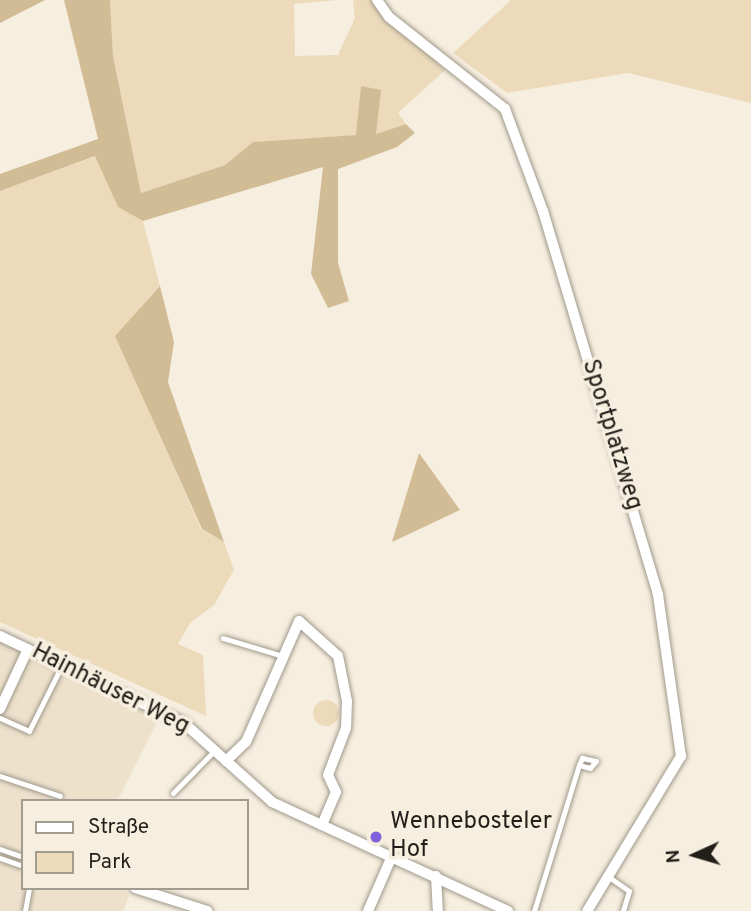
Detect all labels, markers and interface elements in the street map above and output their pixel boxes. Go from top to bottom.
street label: Sportplatzweg [574,356,648,514]
street label: Hainhäuser Weg [26,638,194,742]
legend [21,799,248,890]
place label: Wennebosteler Hof [390,809,552,865]
text: Straße [88,814,149,841]
north arrow [660,820,730,890]
marker: Wennebosteler Hof [368,829,384,845]
text: Park [88,849,131,876]
text: N [662,849,686,864]

